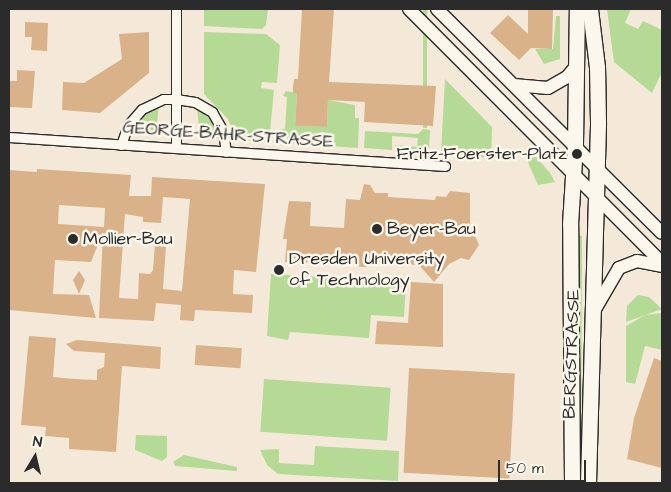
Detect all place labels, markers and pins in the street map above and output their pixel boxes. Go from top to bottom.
place label: Fritz-Foerster-Platz [397,143,567,165]
marker: Fritz-Foerster-Platz [571,148,583,160]
place label: Beyer-Bau [387,218,476,240]
marker: Beyer-Bau [371,223,383,235]
place label: Mollier-Bau [83,228,173,250]
marker: Mollier-Bau [67,233,79,245]
place label: Dresden University of Technology [289,249,444,292]
marker: Dresden University of Technology [273,264,285,276]

